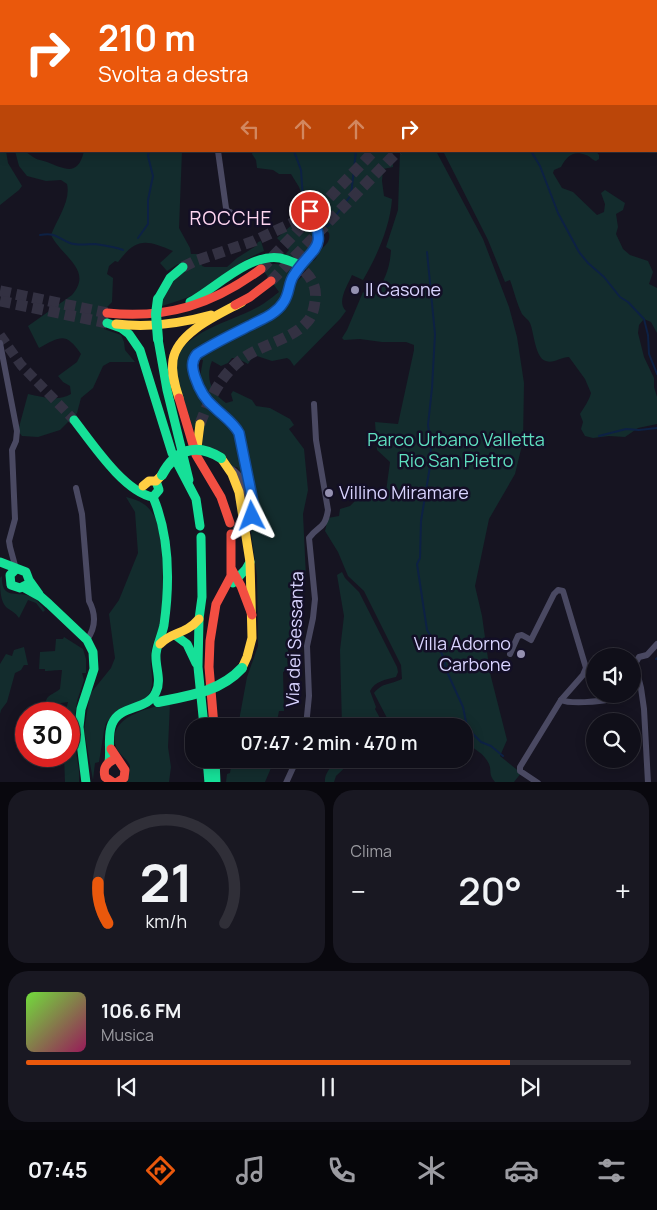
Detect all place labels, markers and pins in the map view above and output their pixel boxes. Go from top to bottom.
pin [289,190,331,232]
place label: Il Casone [365,277,441,301]
marker: Il Casone [349,284,361,296]
place label: Villino Miramare [339,480,469,504]
marker: Villino Miramare [323,487,335,499]
place label: Villa Adorno Carbone [414,631,511,676]
marker: Villa Adorno Carbone [515,648,527,660]

